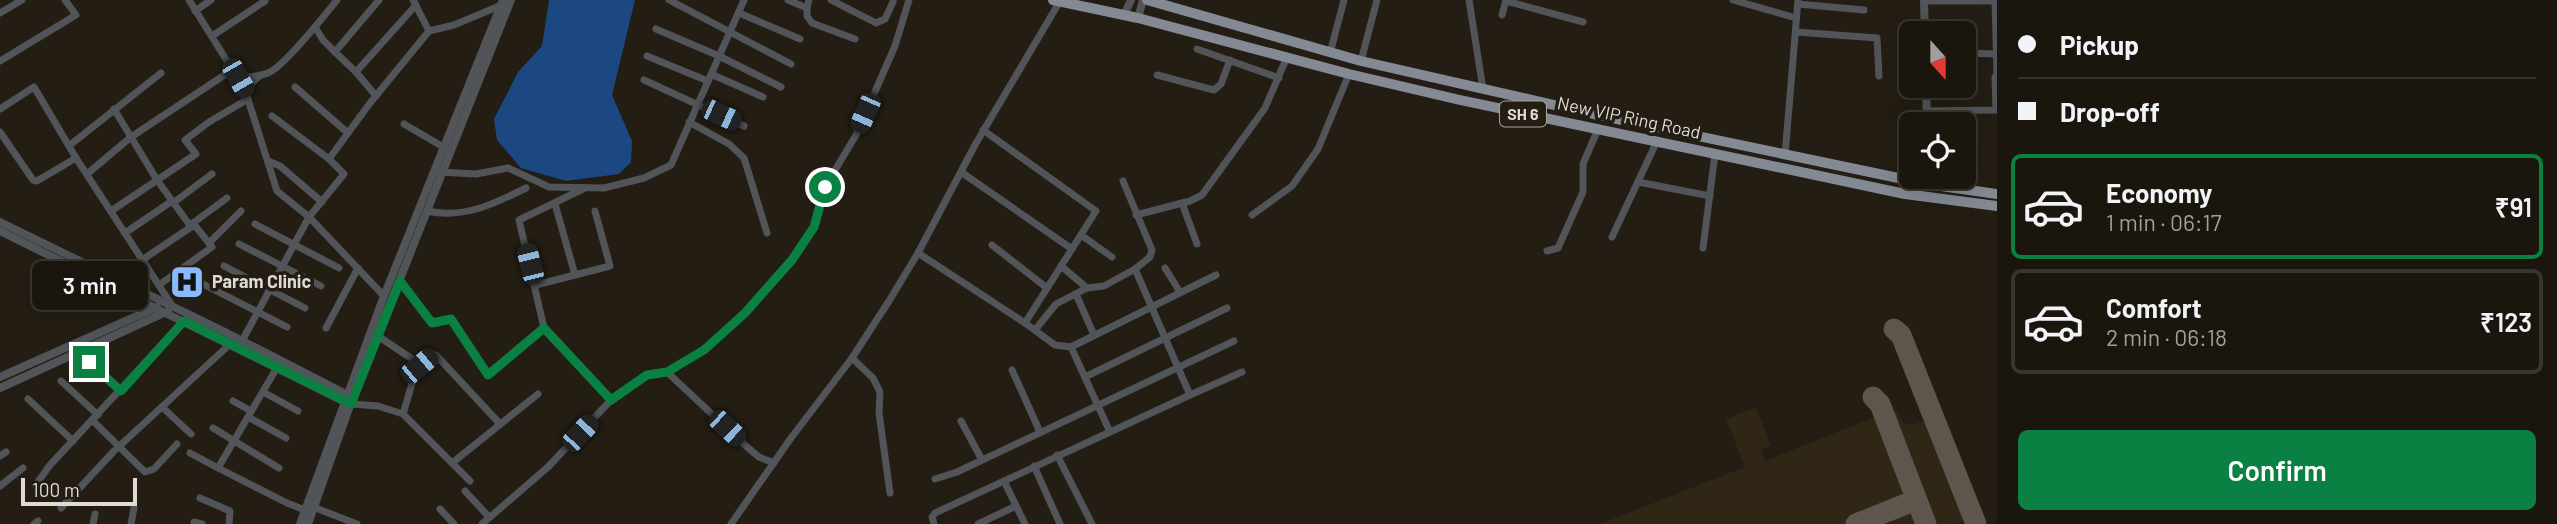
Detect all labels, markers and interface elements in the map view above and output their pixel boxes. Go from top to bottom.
north arrow [1899,21,1976,98]
map controls [1899,21,1976,189]
text: Pickup [2060,29,2139,60]
car [219,55,258,101]
car [847,90,884,136]
street label: New VIP Ring Road [1556,91,1703,143]
text: Drop-off [2060,96,2160,127]
car [698,97,745,133]
road number: SH 6 [1500,102,1546,126]
button: locate [1899,112,1976,189]
route start [809,171,841,203]
icon: car [2022,175,2085,238]
text: Economy [2106,177,2212,208]
text: ₹91 [2495,191,2532,222]
text: 1 min · 06:17 [2106,208,2222,236]
car [515,241,546,287]
callout: 3 min [31,260,147,310]
hospital icon: Param Clinic [168,263,206,301]
place label: Param Clinic [212,270,311,292]
text: 3 min [63,271,117,299]
icon: car [2022,290,2085,353]
text: Comfort [2106,292,2202,323]
text: ₹123 [2480,306,2532,337]
text: 2 min · 06:18 [2106,323,2227,351]
car [397,344,442,388]
route end [73,346,105,378]
car [705,406,750,450]
car [558,410,603,456]
button: Confirm [2018,430,2536,510]
scale bar [21,475,136,507]
text: 100 m [32,478,80,501]

